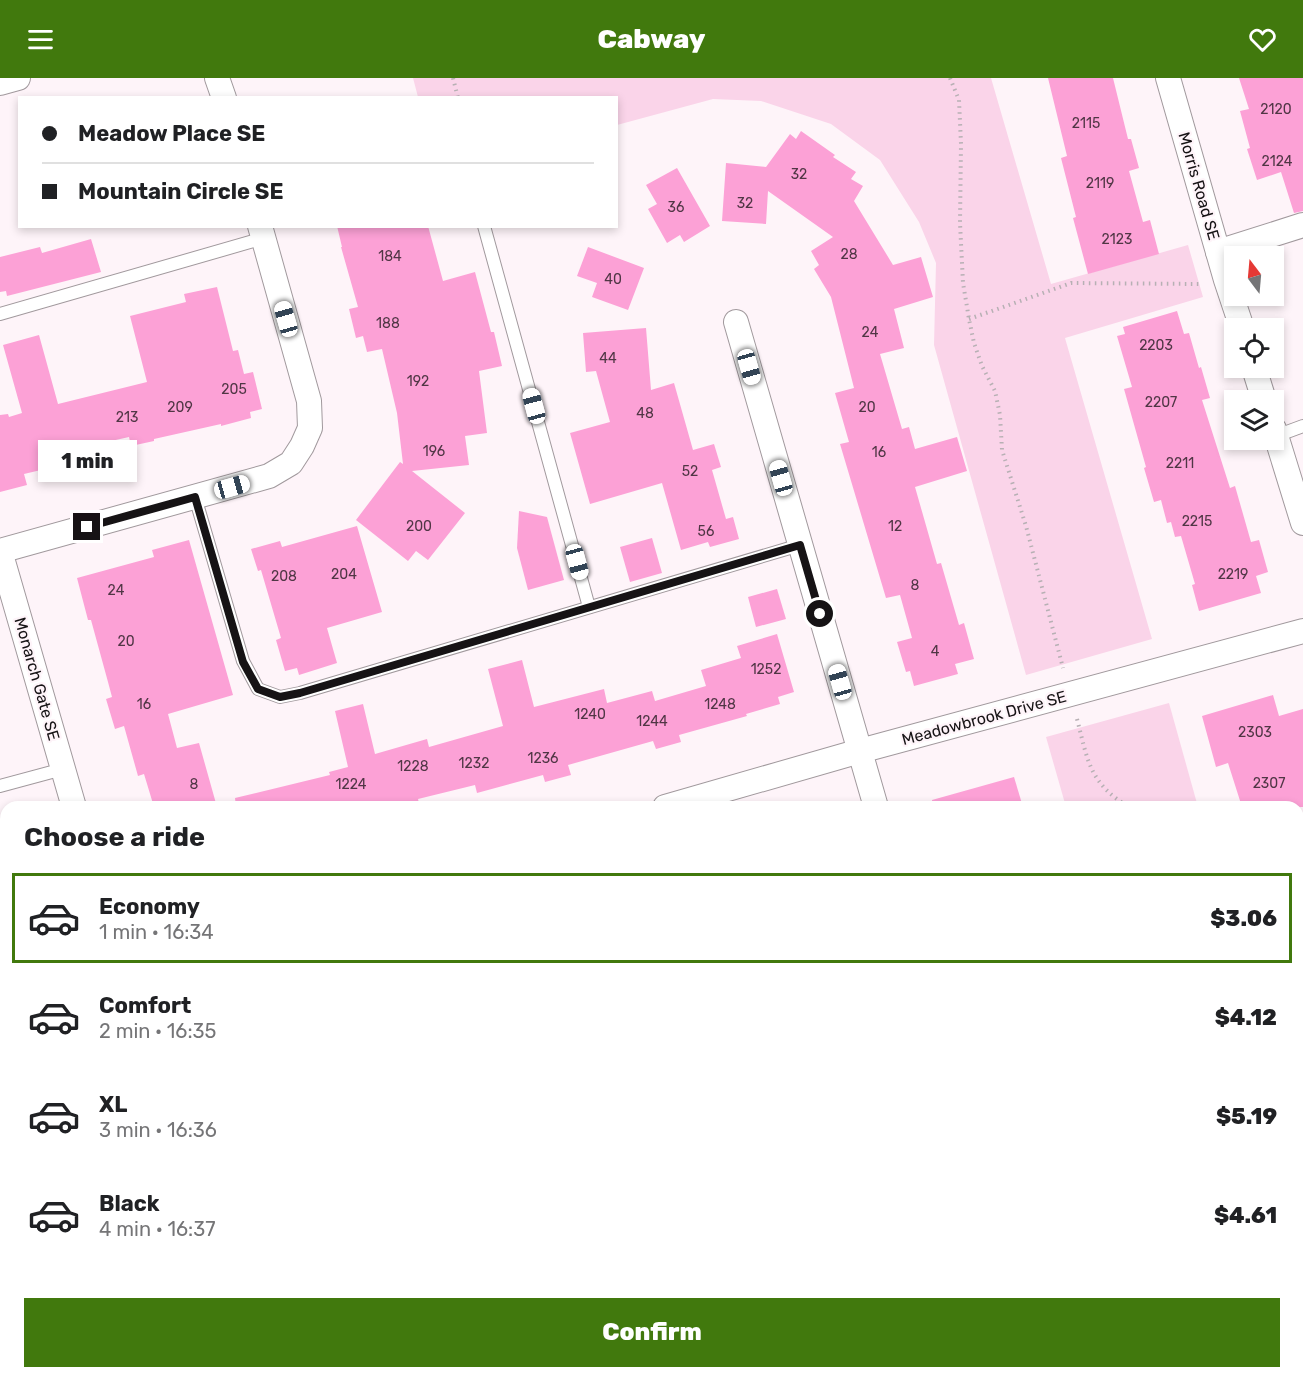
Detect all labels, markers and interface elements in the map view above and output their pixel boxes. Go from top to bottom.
icon: menu [24,23,57,56]
text: Cabway [598,23,705,55]
icon: heart [1246,23,1279,56]
house number: 2120 [1260,101,1292,118]
house number: 2115 [1072,115,1100,132]
text: Meadow Place SE [78,120,265,147]
street label: Morris Road SE [1175,130,1223,242]
house number: 2124 [1262,153,1293,170]
house number: 32 [791,166,807,183]
house number: 2119 [1086,175,1114,192]
text: Mountain Circle SE [78,178,283,205]
house number: 32 [737,195,753,212]
house number: 36 [668,199,684,216]
house number: 2123 [1102,231,1132,248]
house number: 28 [840,246,858,263]
north arrow [1224,246,1284,306]
map controls [1224,246,1284,450]
house number: 184 [378,248,402,265]
house number: 40 [604,271,622,288]
car [272,299,300,339]
house number: 188 [376,315,400,332]
button: locate [1224,318,1284,378]
house number: 24 [862,324,879,341]
house number: 2203 [1139,337,1173,354]
car [735,347,763,387]
house number: 44 [599,350,617,367]
house number: 192 [407,373,429,390]
house number: 205 [221,381,247,398]
car [521,386,547,426]
button: layers [1224,390,1284,450]
house number: 2207 [1145,394,1177,411]
house number: 209 [167,399,193,416]
house number: 20 [858,399,876,416]
house number: 48 [636,405,654,422]
house number: 213 [116,409,138,426]
callout: 1 min [38,440,136,482]
house number: 196 [423,443,445,460]
house number: 16 [872,444,886,461]
text: 1 min [61,449,114,473]
house number: 2211 [1166,455,1194,472]
car [767,458,795,498]
house number: 52 [682,463,698,480]
car [212,473,252,501]
route end [73,513,100,540]
house number: 2215 [1182,513,1212,530]
house number: 200 [406,518,432,535]
house number: 12 [888,518,902,535]
house number: 56 [698,523,714,540]
car [564,542,590,582]
house number: 204 [331,566,357,583]
house number: 2219 [1218,566,1248,583]
house number: 208 [271,568,297,585]
house number: 8 [911,577,920,594]
house number: 24 [108,582,125,599]
route start [806,600,833,627]
street label: Monarch Gate SE [10,615,64,743]
house number: 20 [117,633,135,650]
house number: 4 [931,643,940,660]
house number: 1252 [751,661,781,678]
car [826,662,854,702]
street label: Meadowbrook Drive SE [900,687,1068,749]
house number: 16 [137,696,151,713]
house number: 1248 [704,696,736,713]
house number: 1240 [574,706,606,723]
house number: 1244 [636,713,668,730]
house number: 2303 [1238,724,1272,741]
house number: 1236 [527,750,559,767]
house number: 1232 [459,755,489,772]
house number: 1228 [397,758,429,775]
house number: 2307 [1253,775,1285,792]
house number: 8 [190,776,199,793]
house number: 1224 [336,776,367,793]
text: Choose a ride [24,821,205,853]
icon: car [27,891,81,945]
text: Economy [99,893,200,920]
text: $3.06 [1210,905,1277,932]
text: 1 min · 16:34 [99,920,214,944]
icon: car [27,990,81,1044]
text: Comfort [99,992,191,1019]
text: $4.12 [1215,1004,1277,1031]
text: 2 min · 16:35 [99,1019,216,1043]
icon: car [27,1089,81,1143]
text: XL [99,1091,127,1118]
text: $5.19 [1216,1103,1277,1130]
text: 3 min · 16:36 [99,1118,217,1142]
icon: car [27,1188,81,1242]
text: Black [99,1190,160,1217]
text: $4.61 [1214,1202,1277,1229]
text: 4 min · 16:37 [99,1217,215,1241]
button: Confirm [24,1298,1280,1367]

